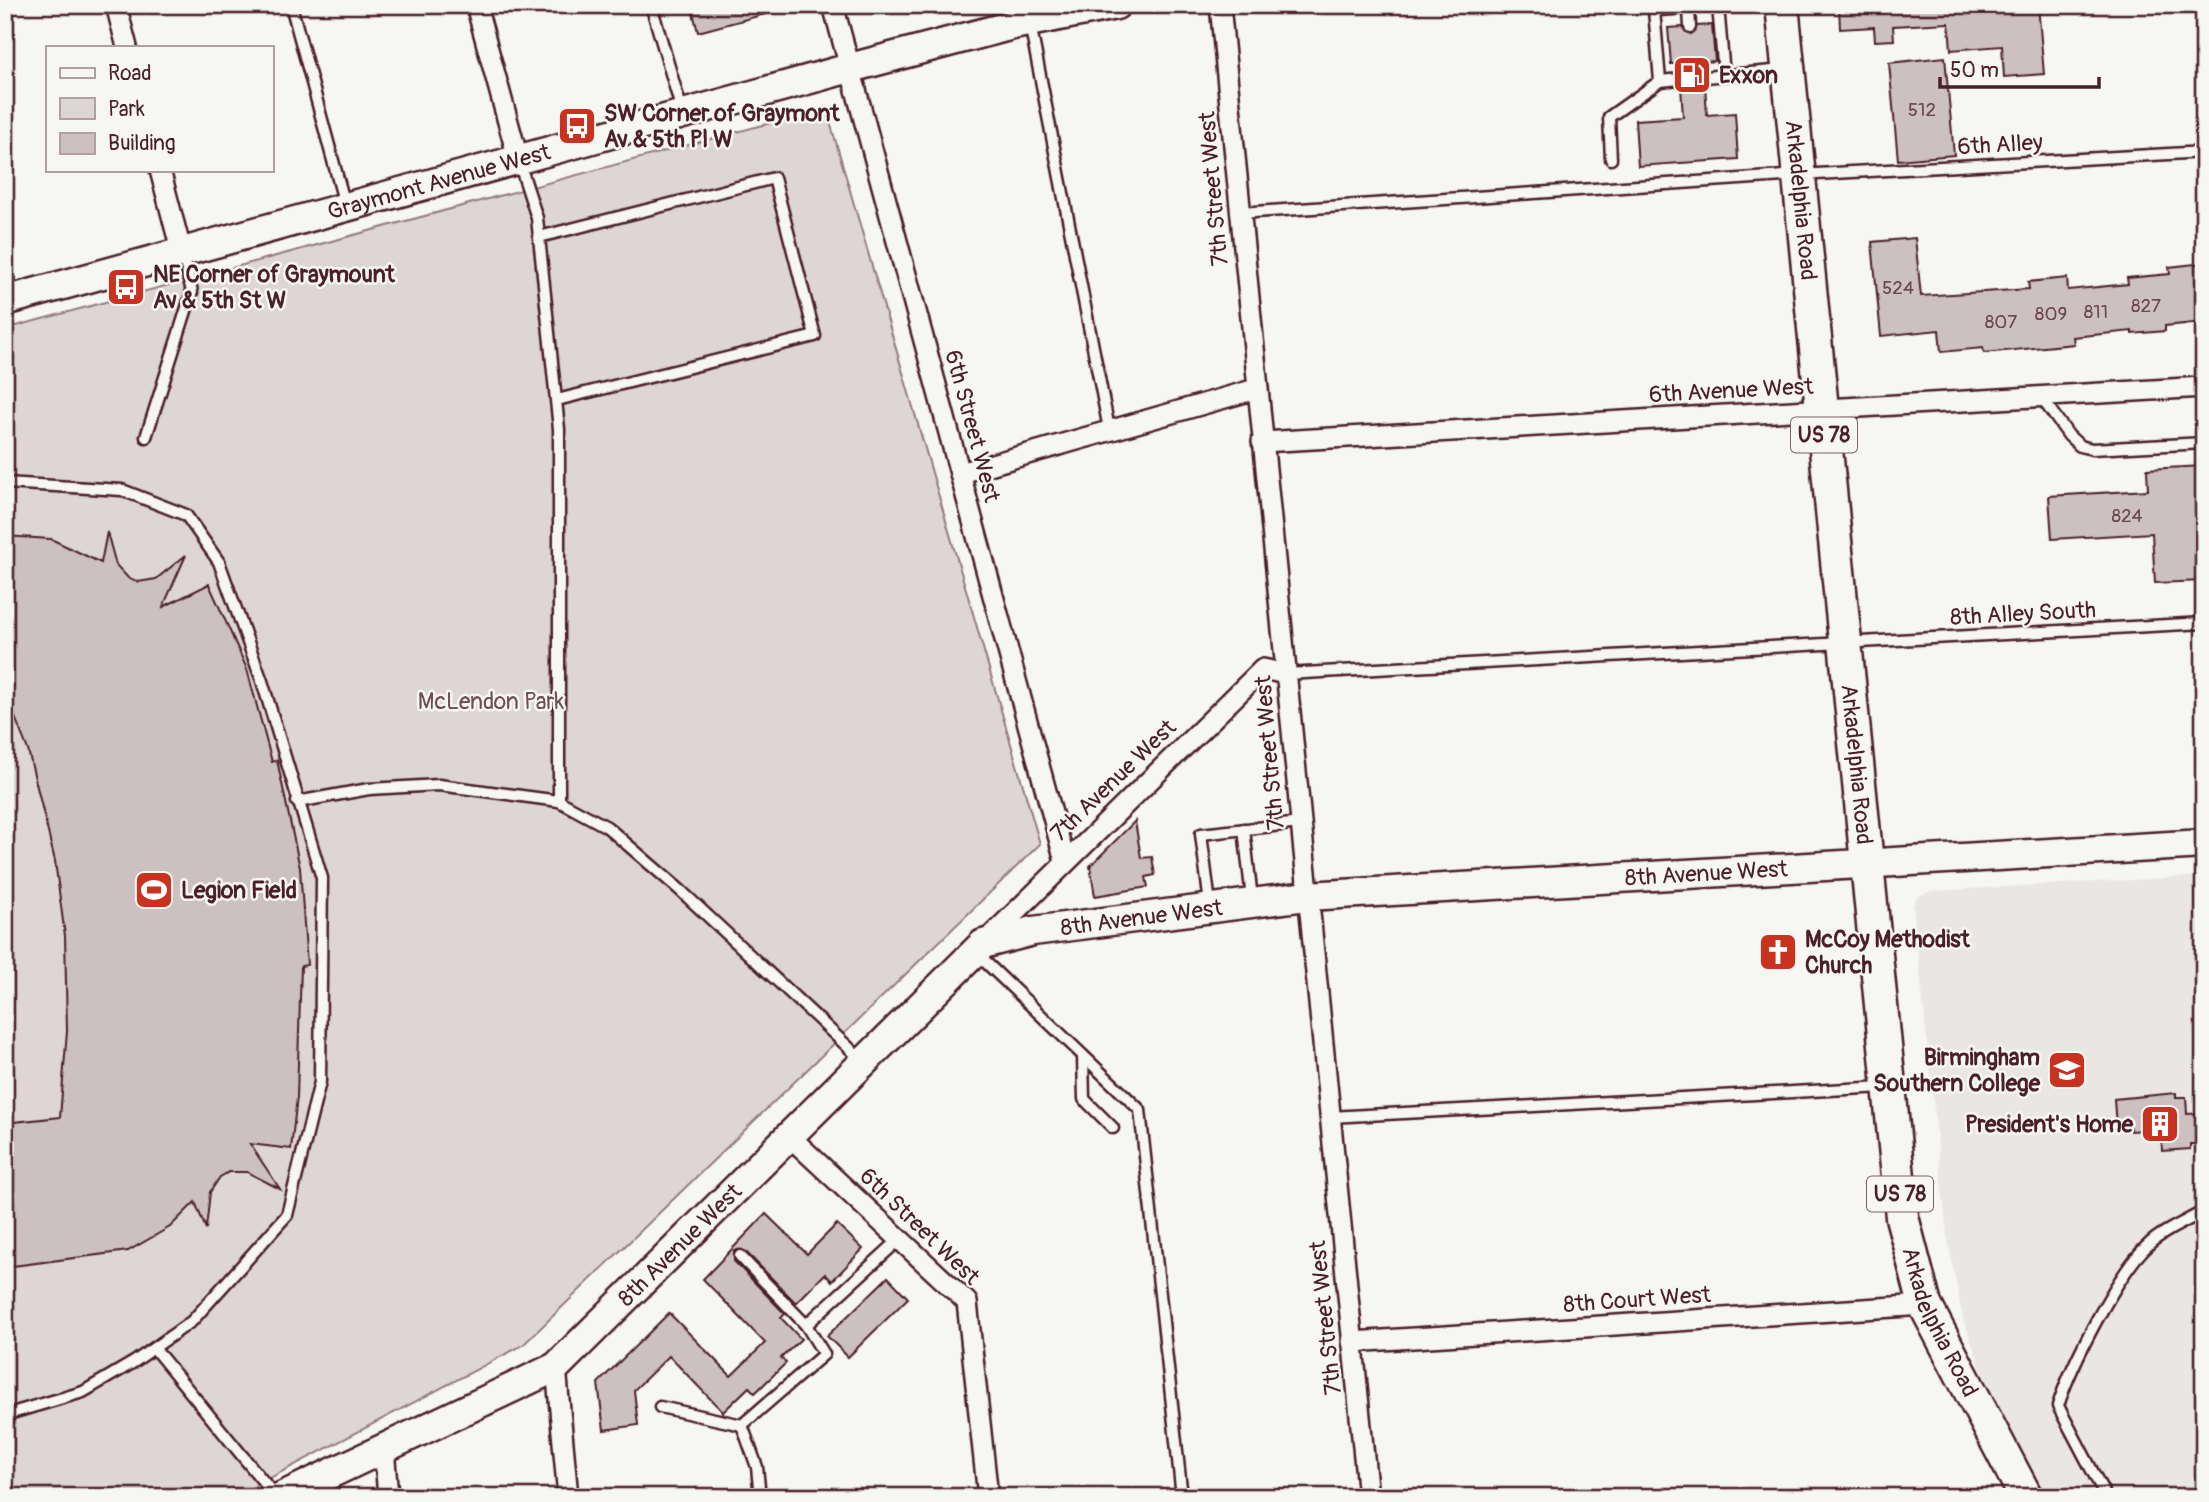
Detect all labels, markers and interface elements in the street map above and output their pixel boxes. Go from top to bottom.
legend [46,46,273,172]
scale bar [1940,46,2099,90]
fuel station icon: Exxon [1671,54,1713,96]
text: 50 m [1950,57,1999,84]
text: Road [108,60,152,87]
place label: Exxon [1719,61,1778,90]
text: Park [108,96,145,123]
house number: 512 [1908,98,1936,122]
place label: SW Corner of Graymont Av & 5th Pl W [604,99,840,154]
bus stop icon: SW Corner of Graymont Av & 5th Pl W [556,105,598,147]
street label: 7th Street West [1192,110,1235,267]
street label: Arkadelphia Road [1778,118,1823,282]
street label: 6th Alley [1957,128,2044,161]
text: Building [108,130,175,157]
street label: Graymont Avenue West [324,137,554,226]
place label: NE Corner of Graymount Av & 5th St W [153,260,396,315]
bus stop icon: NE Corner of Graymount Av & 5th St W [105,266,147,308]
house number: 524 [1882,276,1914,300]
house number: 827 [2131,294,2161,318]
house number: 811 [2084,300,2108,324]
house number: 809 [2035,302,2067,326]
house number: 807 [1985,310,2017,334]
street label: 6th Street West [938,347,1007,506]
street label: 6th Avenue West [1648,372,1815,409]
road number: US 78 [1791,418,1857,452]
house number: 824 [2111,504,2143,528]
street label: 8th Alley South [1949,595,2097,632]
street label: 7th Street West [1248,674,1291,831]
street label: Arkadelphia Road [1834,683,1879,846]
park label: McLendon Park [418,687,565,716]
street label: 7th Avenue West [1044,713,1183,848]
street label: 8th Avenue West [1624,854,1789,893]
sports icon: Legion Field [133,869,175,911]
place label: Legion Field [181,876,297,905]
street label: 8th Avenue West [1059,893,1225,942]
place label: McCoy Methodist Church [1805,925,1971,980]
church icon: McCoy Methodist Church [1757,931,1799,973]
place label: Birmingham Southern College [1873,1043,2041,1098]
school or university icon: Birmingham Southern College [2046,1049,2088,1091]
building icon: President's Home [2139,1103,2181,1145]
place label: President's Home [1965,1110,2134,1139]
street label: 6th Street West [853,1162,986,1292]
road number: US 78 [1867,1176,1933,1212]
street label: 8th Avenue West [612,1177,748,1313]
street label: 7th Street West [1303,1239,1348,1397]
street label: Arkadelphia Road [1895,1244,1985,1402]
street label: 8th Court West [1562,1280,1712,1319]

